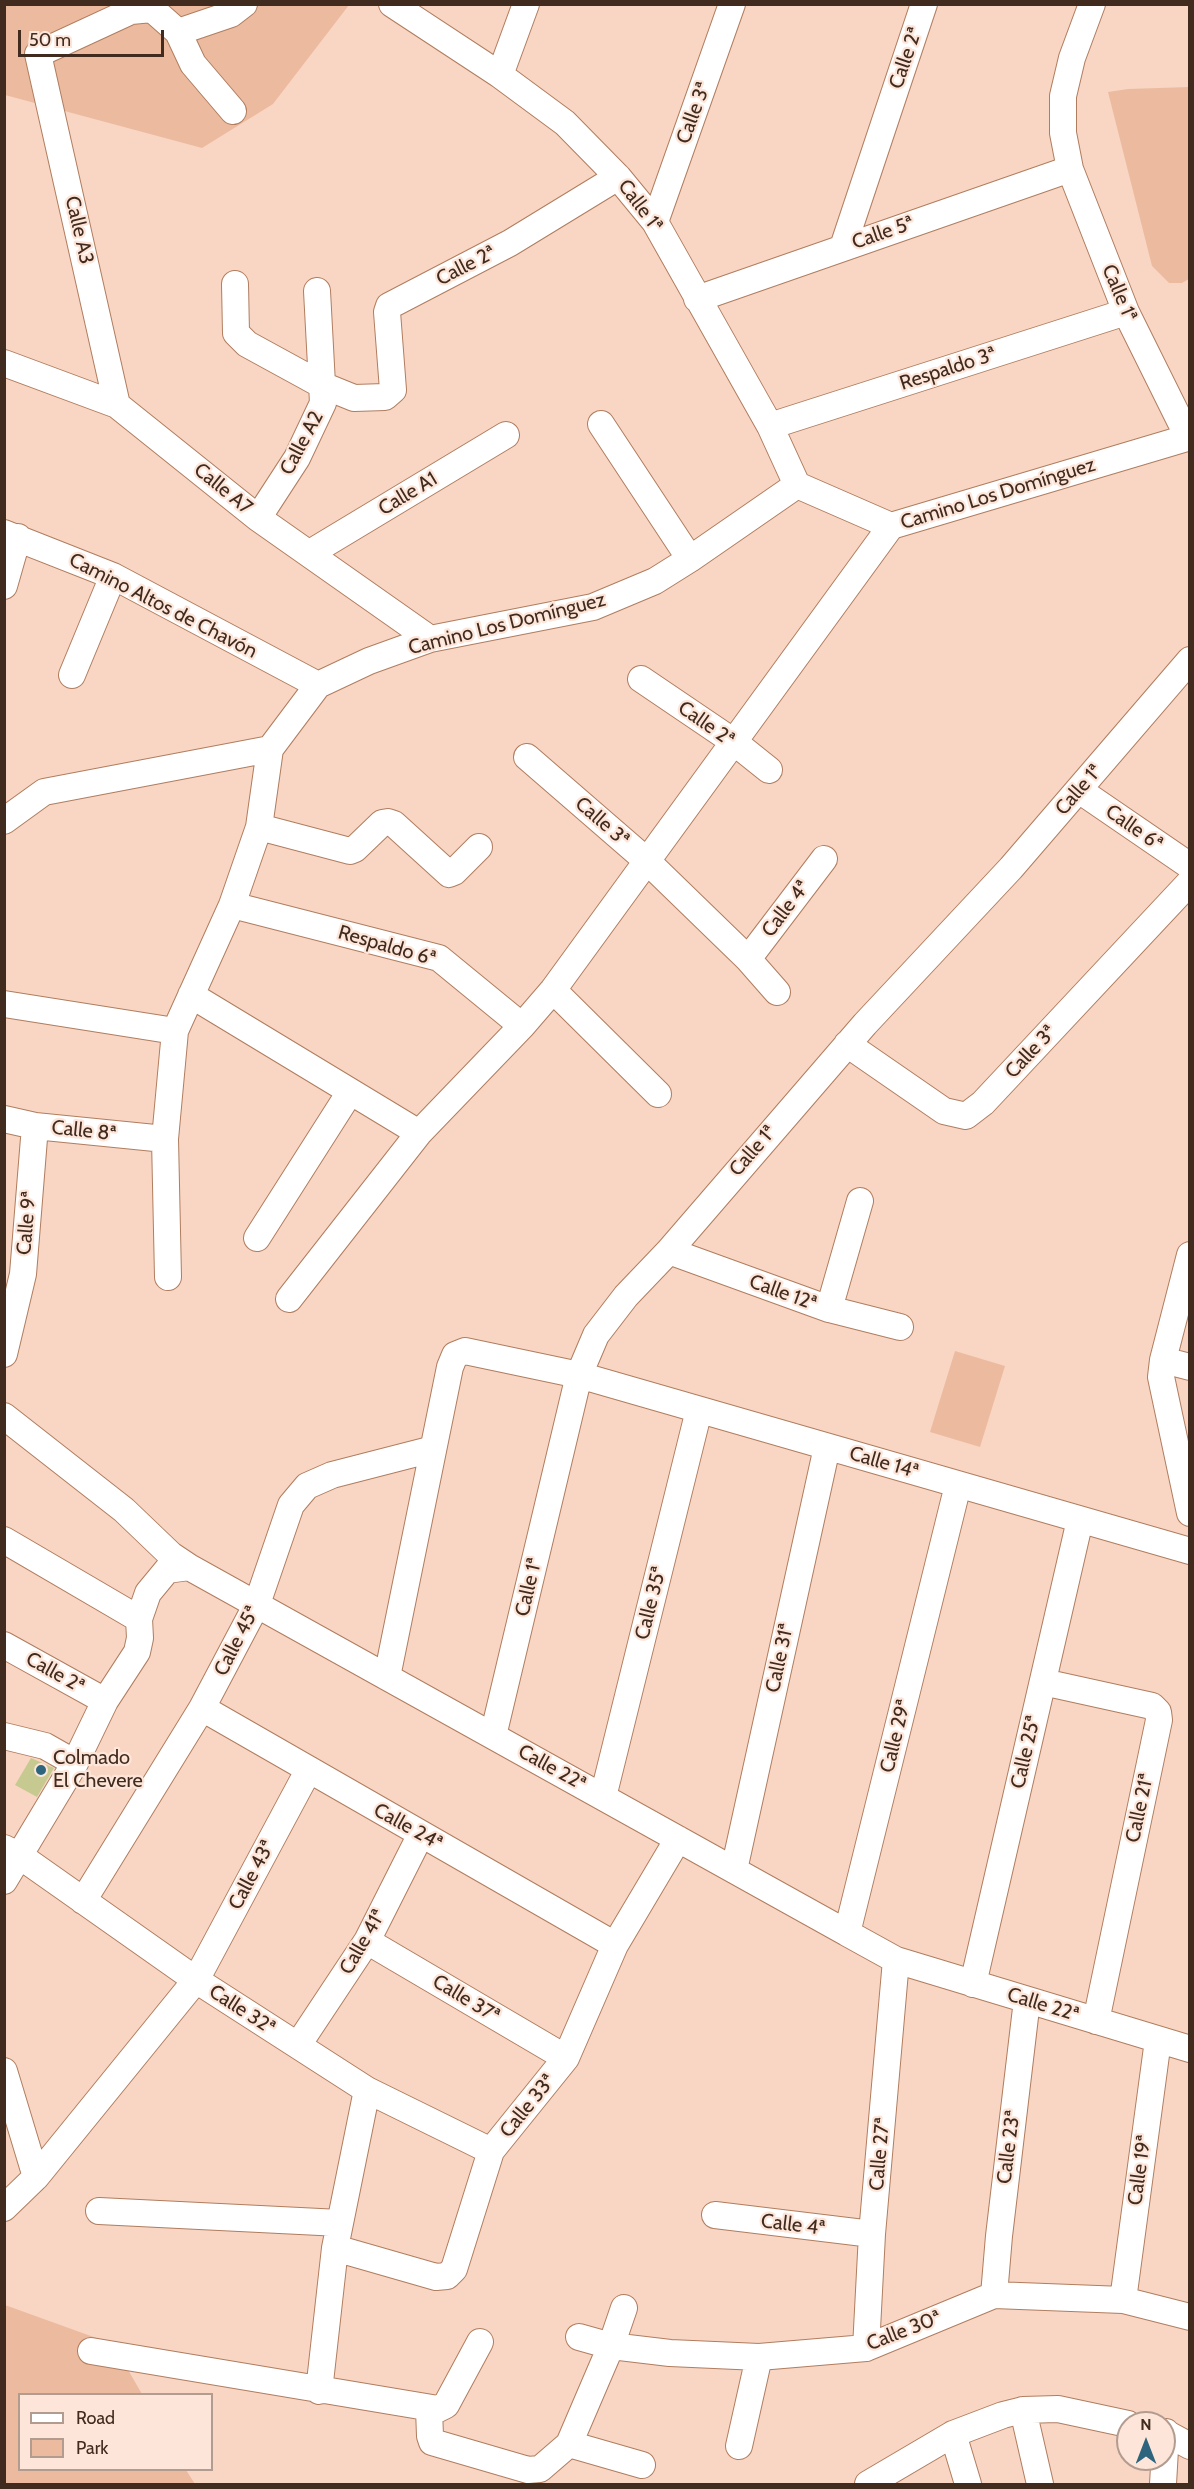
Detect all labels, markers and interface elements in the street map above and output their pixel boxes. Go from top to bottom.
scale bar [21,18,166,56]
street label: Calle 2ª [884,24,928,92]
text: 50 m [29,29,71,51]
street label: Calle 3ª [672,79,716,147]
street label: Calle 1ª [613,175,667,237]
street label: Calle A3 [60,194,98,266]
street label: Calle 5ª [849,211,917,255]
street label: Calle 2ª [432,241,500,291]
street label: Calle 1ª [1096,261,1142,325]
street label: Respaldo 3ª [897,342,999,396]
street label: Calle A2 [275,407,329,479]
street label: Camino Los Domínguez [898,453,1098,535]
street label: Calle A7 [189,458,257,520]
street label: Calle A1 [374,467,442,521]
street label: Camino Altos de Chavón [65,548,261,664]
street label: Camino Los Domínguez [406,588,608,660]
street label: Calle 2ª [673,696,739,752]
street label: Calle 1ª [1050,760,1108,820]
street label: Calle 3ª [570,792,634,852]
street label: Calle 6ª [1101,800,1167,856]
street label: Calle 4ª [757,876,815,942]
street label: Respaldo 6ª [335,921,439,971]
street label: Calle 3ª [1000,1020,1062,1084]
street label: Calle 8ª [50,1116,118,1146]
street label: Calle 1ª [724,1121,782,1181]
street label: Calle 9ª [12,1190,42,1256]
street label: Calle 12ª [746,1270,820,1316]
street label: Calle 14ª [847,1442,921,1484]
street label: Calle 1ª [511,1555,547,1619]
street label: Calle 35ª [630,1564,672,1642]
street label: Calle 45ª [209,1602,265,1680]
street label: Calle 31ª [761,1621,799,1695]
street label: Calle 2ª [21,1647,89,1699]
street label: Calle 29ª [875,1697,917,1775]
street label: Calle 25ª [1006,1713,1046,1791]
street label: Calle 22ª [514,1740,590,1796]
place label: Colmado El Chevere [53,1746,143,1793]
marker: Colmado El Chevere [34,1763,48,1777]
street label: Calle 21ª [1121,1771,1159,1845]
street label: Calle 24ª [369,1798,447,1856]
street label: Calle 43ª [224,1836,280,1914]
street label: Calle 41ª [335,1905,391,1979]
street label: Calle 37ª [428,1970,504,2028]
street label: Calle 32ª [204,1980,280,2040]
street label: Calle 22ª [1004,1983,1082,2027]
street label: Calle 33ª [495,2069,561,2143]
street label: Calle 23ª [993,2109,1025,2185]
street label: Calle 27ª [865,2116,895,2192]
street label: Calle 19ª [1123,2133,1157,2207]
street label: Calle 4ª [760,2209,826,2241]
street label: Calle 30ª [863,2306,945,2356]
legend [18,2393,213,2471]
text: Road [76,2407,115,2429]
north arrow [1116,2411,1176,2471]
text: N [1140,2415,1152,2434]
text: Park [76,2437,108,2459]

